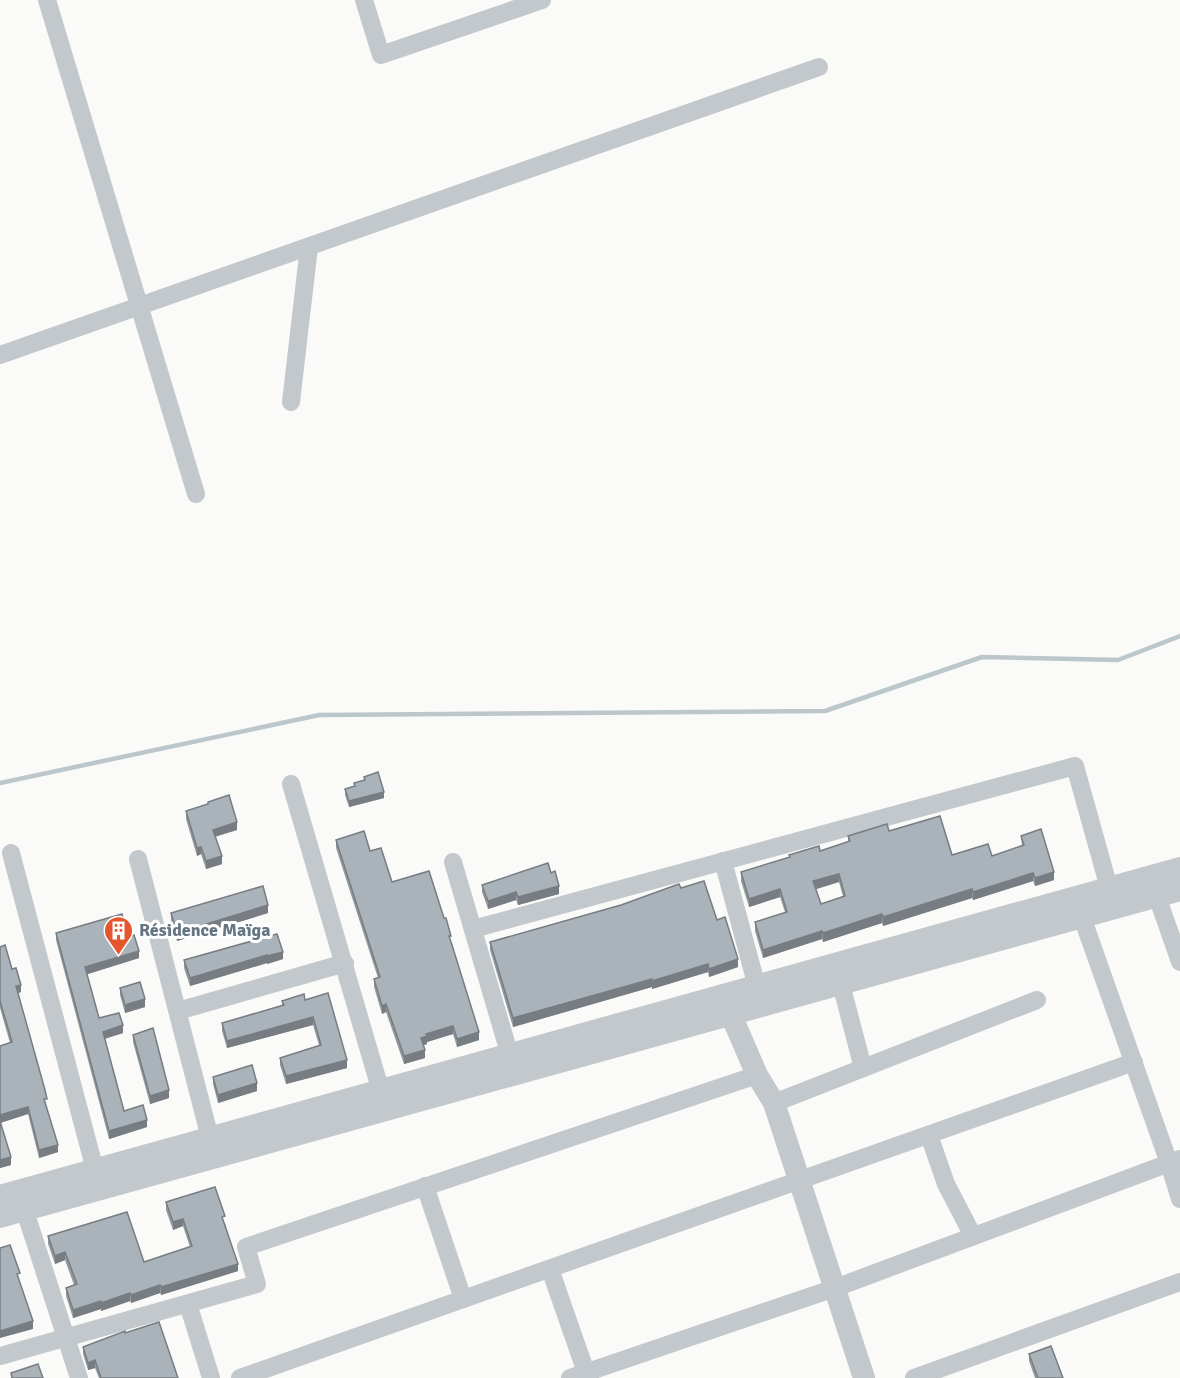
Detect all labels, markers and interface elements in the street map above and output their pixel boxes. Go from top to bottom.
building icon: Résidence Maïga [102,914,134,956]
place label: Résidence Maïga [139,919,271,941]

